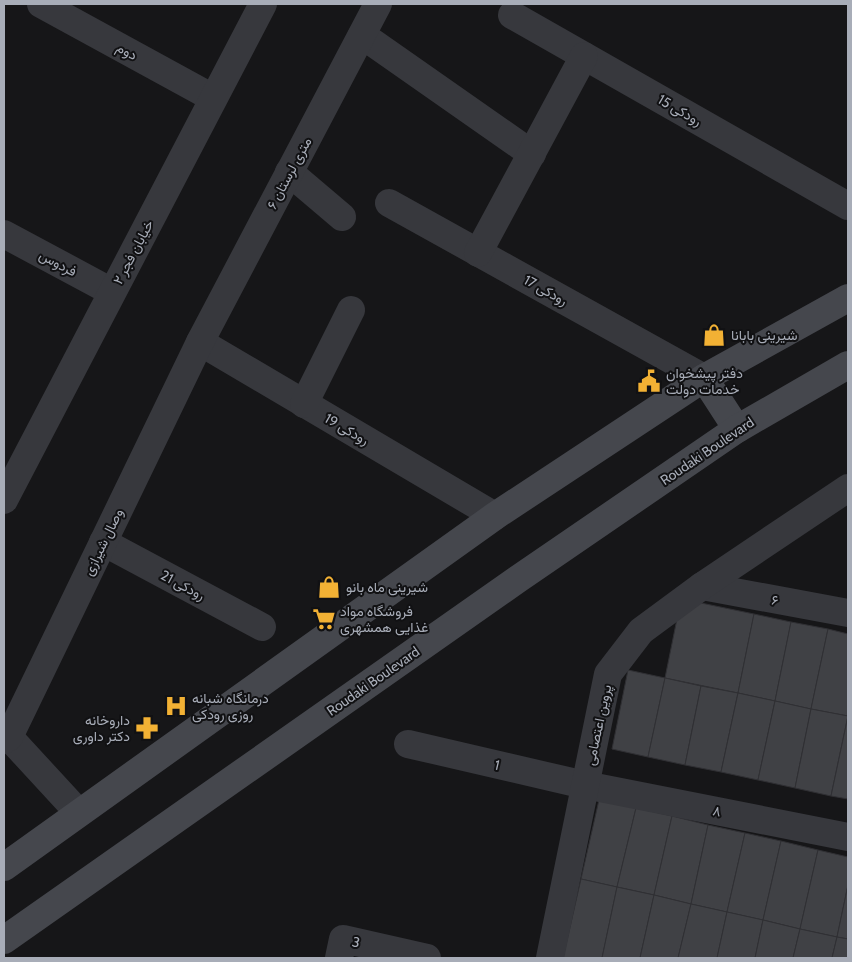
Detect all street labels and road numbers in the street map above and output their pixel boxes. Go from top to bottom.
street label: دوم [113,38,141,64]
street label: رودکی 15 [655,90,705,130]
street label: ۶ متری لرستان [263,134,315,212]
street label: خیابان فجر ۲ [109,217,157,287]
street label: فردوس [36,246,80,280]
street label: رودکی 17 [521,271,571,309]
street label: رودکی 19 [322,409,373,449]
street label: Roudaki Boulevard [657,413,757,489]
street label: وصال شیرازی [79,505,128,579]
street label: رودکی 21 [158,566,208,604]
street label: ۶ [770,591,780,610]
street label: Roudaki Boulevard [323,642,423,720]
street label: پروین اعتصامی [581,683,616,767]
street label: 1 [493,756,501,774]
street label: ۸ [711,801,723,821]
street label: 3 [350,932,362,952]

